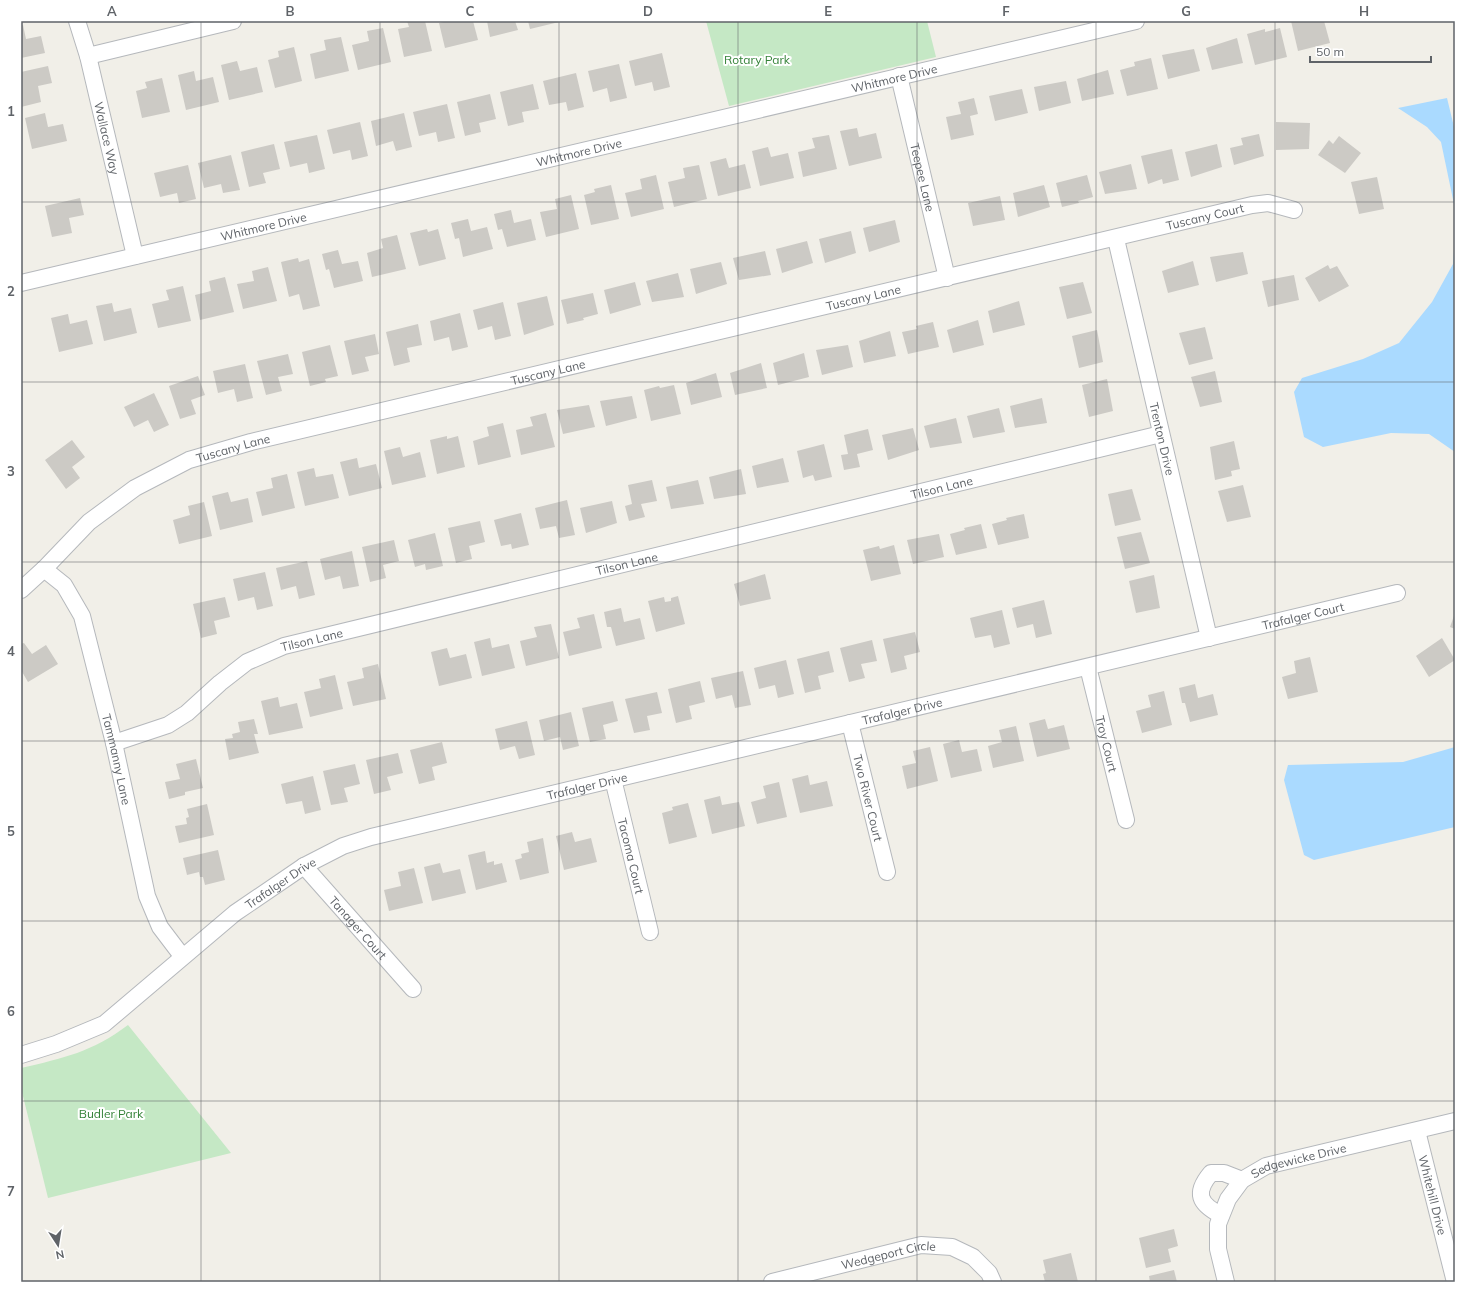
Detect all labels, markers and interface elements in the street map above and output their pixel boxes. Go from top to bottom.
text: A [107,3,117,19]
text: B [286,3,295,19]
text: C [466,3,475,19]
text: D [643,3,653,19]
text: E [824,3,832,19]
text: F [1002,3,1010,19]
text: G [1181,3,1191,19]
text: H [1359,3,1369,19]
scale bar [1310,38,1431,64]
text: 50 m [1316,44,1344,59]
park label: Rotary Park [724,52,791,67]
street label: Whitmore Drive [850,60,939,95]
street label: Wallace Way [91,100,123,177]
text: 1 [7,103,15,119]
street label: Whitmore Drive [534,135,623,169]
street label: Teepee Lane [908,141,938,213]
street label: Tuscany Court [1164,200,1245,233]
street label: Whitmore Drive [219,209,308,243]
street label: Tuscany Lane [824,281,902,313]
text: 2 [7,283,15,299]
street label: Tuscany Lane [509,356,587,388]
street label: Trenton Drive [1147,401,1178,477]
street label: Tuscany Lane [194,430,272,465]
text: 3 [7,463,15,479]
street label: Tilson Lane [909,472,974,502]
street label: Tilson Lane [594,548,659,578]
street label: Trafalger Court [1260,598,1345,632]
street label: Tilson Lane [279,625,344,654]
text: 4 [7,643,15,659]
street label: Trafalger Drive [860,694,944,728]
street label: Tammanny Lane [99,712,135,806]
street label: Troy Court [1093,714,1121,773]
street label: Two River Court [851,753,887,843]
street label: Trafalger Drive [545,769,629,802]
street label: Tacoma Court [615,816,648,895]
text: 5 [7,823,15,839]
street label: Trafalger Drive [242,854,318,912]
street label: Tanager Court [326,893,390,962]
text: 6 [7,1003,15,1019]
park label: Budler Park [79,1106,144,1121]
street label: Sedgewicke Drive [1248,1140,1348,1181]
street label: Whitehill Drive [1416,1154,1450,1236]
text: 7 [7,1183,15,1199]
north arrow [38,1225,78,1265]
street label: Wedgeport Circle [840,1237,936,1272]
text: N [55,1247,66,1262]

